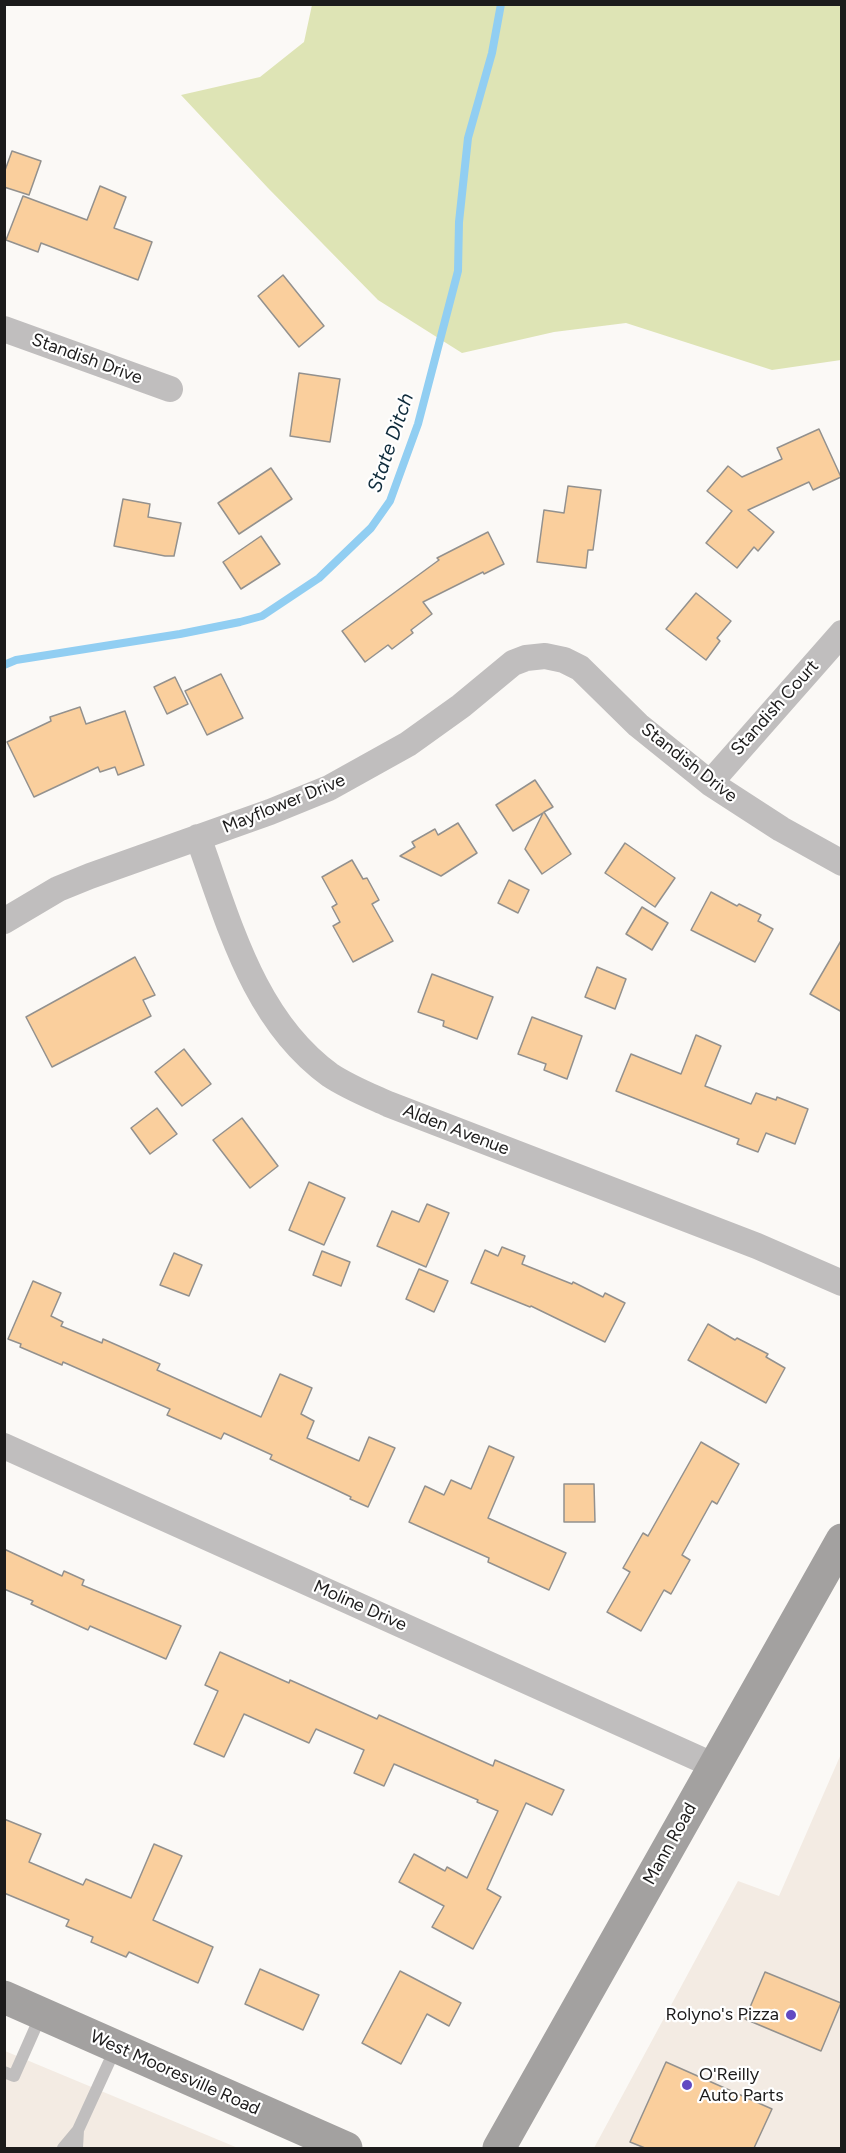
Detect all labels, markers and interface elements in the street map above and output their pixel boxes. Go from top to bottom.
street label: Standish Drive [29,329,145,389]
water label: State Ditch [363,390,419,496]
street label: Standish Court [726,656,824,760]
street label: Standish Drive [637,719,741,807]
street label: Mayflower Drive [219,770,349,838]
street label: Alden Avenue [400,1100,512,1160]
street label: Moline Drive [310,1576,410,1636]
street label: Mann Road [639,1799,701,1889]
place label: Rolyno's Pizza [665,2004,779,2026]
marker: Rolyno's Pizza [784,2008,798,2022]
street label: West Mooresville Road [87,2026,263,2120]
place label: O'Reilly Auto Parts [699,2064,784,2106]
marker: O'Reilly Auto Parts [680,2078,694,2092]

